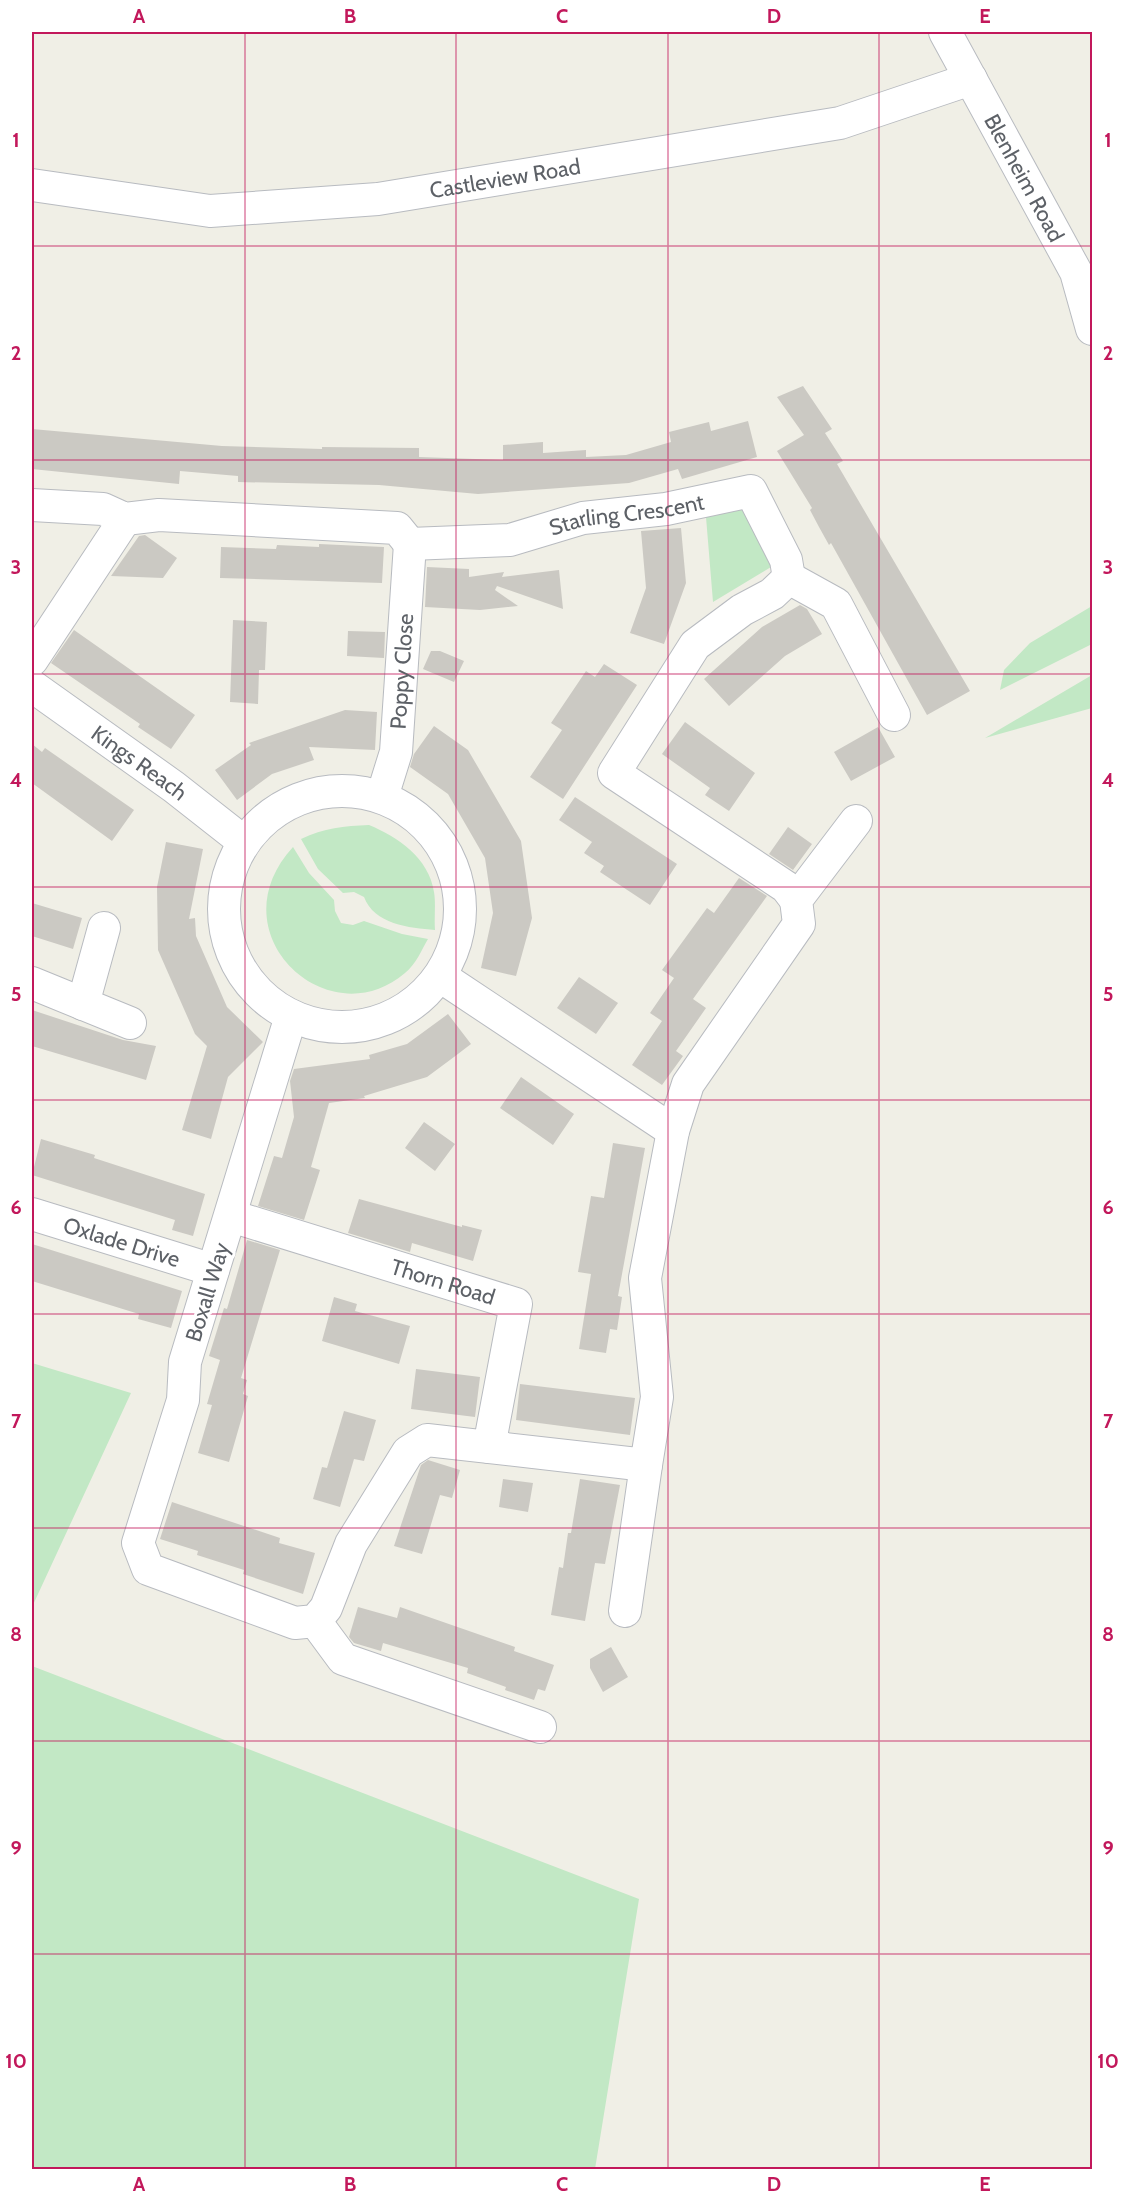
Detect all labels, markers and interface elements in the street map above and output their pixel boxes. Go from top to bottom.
text: A [133,4,146,28]
text: B [344,4,356,28]
text: C [556,4,568,28]
text: D [767,4,781,28]
text: E [979,4,991,28]
street label: Blenheim Road [978,109,1070,247]
text: 1 [12,128,20,152]
text: 1 [1104,128,1112,152]
street label: Castleview Road [428,153,582,204]
text: 2 [11,341,21,365]
text: 2 [1103,341,1113,365]
street label: Starling Crescent [546,488,707,541]
text: 3 [11,555,21,579]
text: 3 [1103,555,1113,579]
street label: Poppy Close [385,613,419,730]
street label: Kings Reach [86,720,193,806]
text: 4 [10,768,22,792]
text: 4 [1102,768,1114,792]
text: 5 [11,982,21,1006]
text: 5 [1103,982,1113,1006]
text: 6 [10,1195,22,1219]
text: 6 [1102,1195,1114,1219]
street label: Oxlade Drive [60,1212,183,1273]
street label: Boxall Way [180,1239,235,1345]
street label: Thorn Road [388,1253,498,1311]
text: 7 [11,1409,22,1433]
text: 7 [1103,1409,1114,1433]
text: 8 [10,1622,22,1646]
text: 8 [1102,1622,1114,1646]
text: 9 [10,1836,22,1860]
text: 9 [1102,1836,1114,1860]
text: 10 [5,2049,27,2073]
text: 10 [1097,2049,1119,2073]
text: A [133,2172,146,2196]
text: B [344,2172,356,2196]
text: C [556,2172,568,2196]
text: D [767,2172,781,2196]
text: E [979,2172,991,2196]

